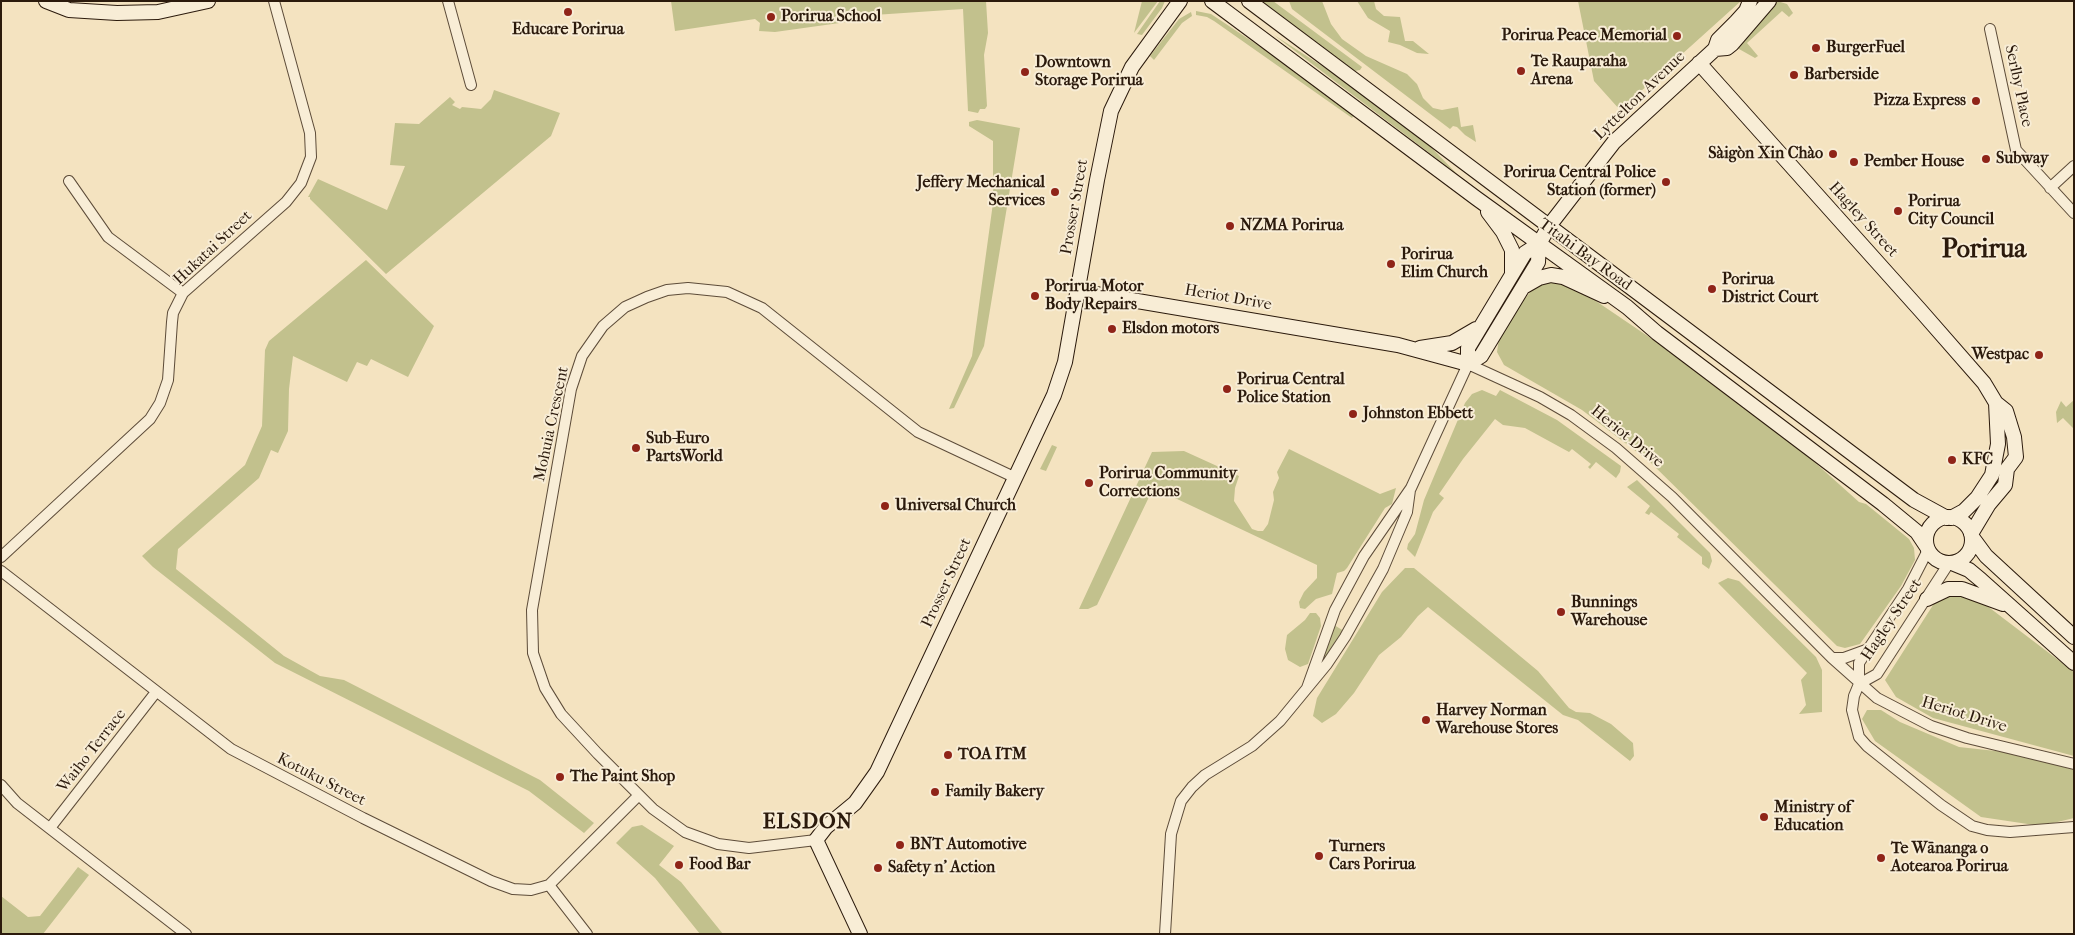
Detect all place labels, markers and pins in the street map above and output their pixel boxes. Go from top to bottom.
marker: Educare Porirua [562,6,574,18]
place label: Porirua School [781,7,881,27]
marker: Porirua School [765,11,777,23]
place label: Educare Porirua [512,20,624,40]
place label: Porirua Peace Memorial [1501,26,1667,46]
marker: Porirua Peace Memorial [1671,30,1683,42]
place label: BurgerFuel [1826,38,1905,58]
marker: BurgerFuel [1810,42,1822,54]
place label: Te Rauparaha Arena [1531,52,1627,90]
place label: Downtown Storage Porirua [1035,53,1143,91]
marker: Te Rauparaha Arena [1515,65,1527,77]
place label: Barberside [1804,65,1879,85]
marker: Downtown Storage Porirua [1019,66,1031,78]
marker: Barberside [1788,69,1800,81]
place label: Pizza Express [1874,91,1966,111]
marker: Pizza Express [1970,95,1982,107]
place label: Sàigòn Xin Chào [1708,144,1823,164]
marker: Sàigòn Xin Chào [1827,148,1839,160]
place label: Subway [1996,149,2049,169]
place label: Pember House [1864,152,1964,172]
marker: Subway [1980,153,1992,165]
marker: Pember House [1848,156,1860,168]
place label: Porirua Central Police Station (former) [1504,163,1656,201]
place label: Jeffery Mechanical Services [917,173,1045,211]
marker: Porirua Central Police Station (former) [1660,176,1672,188]
marker: Jeffery Mechanical Services [1049,186,1061,198]
place label: Porirua City Council [1908,192,1994,230]
marker: Porirua City Council [1892,205,1904,217]
place label: NZMA Porirua [1240,216,1344,236]
marker: NZMA Porirua [1224,220,1236,232]
place label: Porirua Elim Church [1401,245,1488,283]
marker: Porirua Elim Church [1385,258,1397,270]
place label: Porirua District Court [1722,270,1819,308]
place label: Porirua Motor Body Repairs [1045,277,1144,315]
marker: Porirua District Court [1706,283,1718,295]
marker: Porirua Motor Body Repairs [1029,290,1041,302]
place label: Elsdon motors [1122,319,1219,339]
marker: Elsdon motors [1106,323,1118,335]
place label: Westpac [1972,345,2029,365]
marker: Westpac [2033,349,2045,361]
place label: Porirua Central Police Station [1237,370,1345,408]
marker: Porirua Central Police Station [1221,383,1233,395]
place label: Johnston Ebbett [1363,404,1473,424]
marker: Johnston Ebbett [1347,408,1359,420]
place label: Sub-Euro PartsWorld [646,429,723,467]
marker: Sub-Euro PartsWorld [630,442,642,454]
place label: KFC [1962,450,1993,470]
marker: KFC [1946,454,1958,466]
place label: Porirua Community Corrections [1099,464,1237,502]
marker: Porirua Community Corrections [1083,477,1095,489]
place label: Universal Church [895,496,1016,516]
marker: Universal Church [879,500,891,512]
place label: Bunnings Warehouse [1571,593,1647,631]
marker: Bunnings Warehouse [1555,606,1567,618]
place label: Harvey Norman Warehouse Stores [1436,701,1558,739]
marker: Harvey Norman Warehouse Stores [1420,714,1432,726]
place label: TOA ITM [958,745,1027,765]
marker: TOA ITM [942,749,954,761]
place label: The Paint Shop [570,767,675,787]
marker: The Paint Shop [554,771,566,783]
place label: Family Bakery [945,782,1044,802]
marker: Family Bakery [929,786,941,798]
place label: Ministry of Education [1774,798,1851,836]
marker: Ministry of Education [1758,811,1770,823]
place label: BNT Automotive [910,835,1027,855]
place label: Turners Cars Porirua [1329,837,1415,875]
marker: BNT Automotive [894,839,906,851]
place label: Te Wānanga o Aotearoa Porirua [1891,839,2008,877]
marker: Turners Cars Porirua [1313,850,1325,862]
marker: Te Wānanga o Aotearoa Porirua [1875,852,1887,864]
place label: Food Bar [689,855,751,875]
place label: Safety n' Action [888,858,995,878]
marker: Food Bar [673,859,685,871]
marker: Safety n' Action [872,862,884,874]

